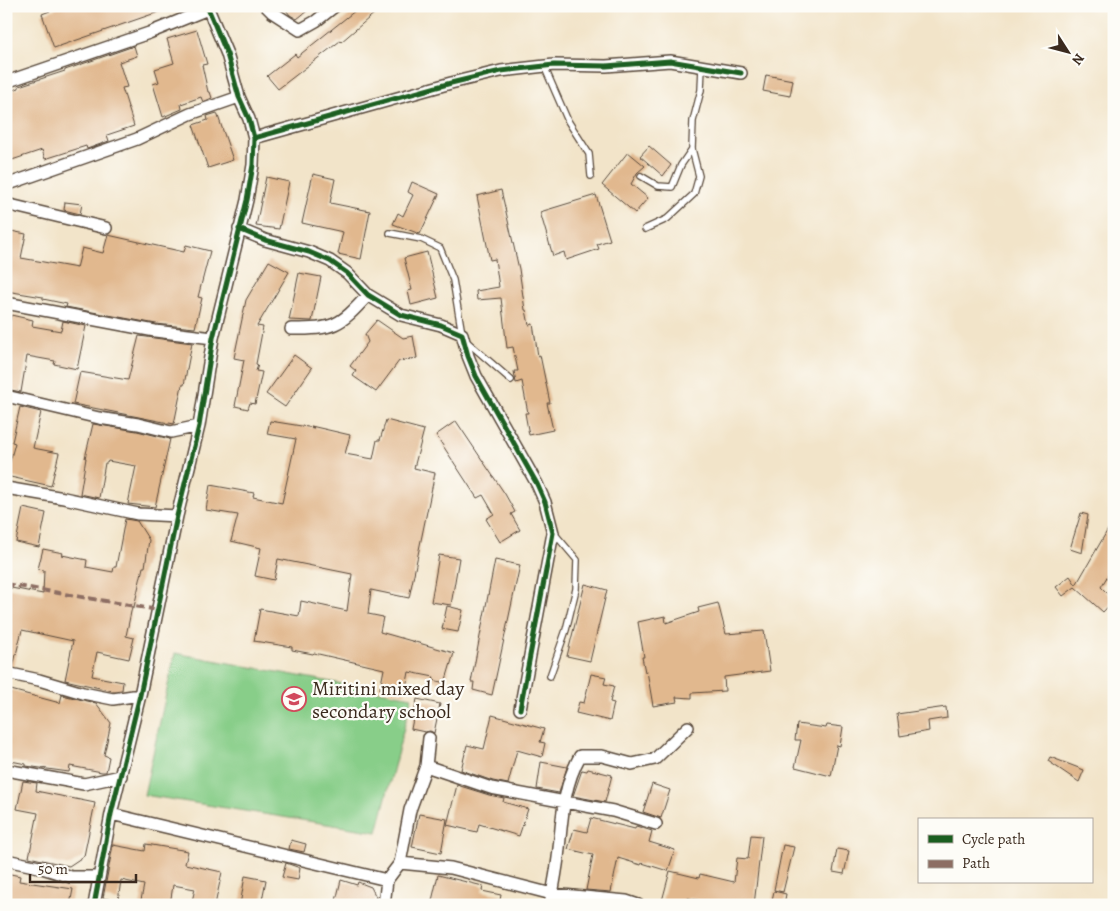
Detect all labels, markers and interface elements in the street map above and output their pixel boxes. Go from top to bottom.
north arrow [1042,28,1092,78]
text: N [1067,50,1089,69]
place label: Miritini mixed day secondary school [312,675,465,725]
school or university icon: Miritini mixed day secondary school [281,686,307,712]
legend [918,818,1092,884]
text: Cycle path [962,829,1025,849]
scale bar [30,851,136,883]
text: Path [962,853,990,873]
text: 50 m [38,859,68,879]

